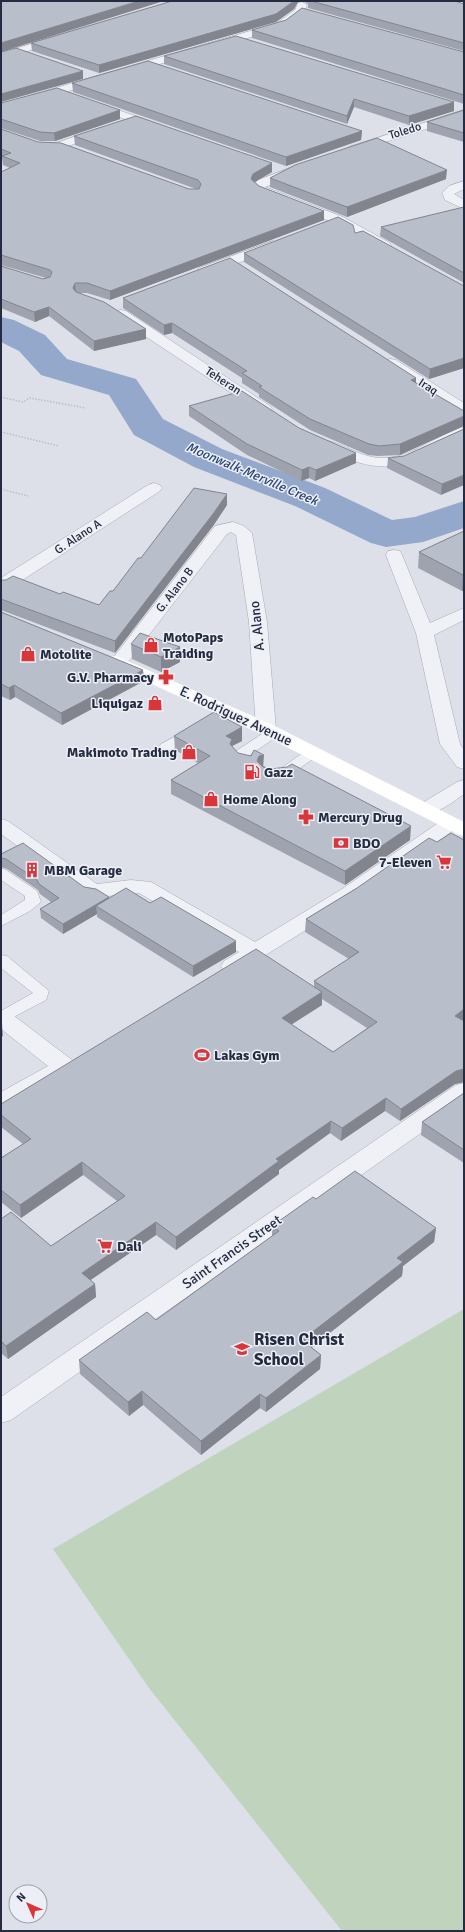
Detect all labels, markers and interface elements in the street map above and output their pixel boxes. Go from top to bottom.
street label: Toledo [387,119,423,143]
street label: Teheran [202,364,244,398]
street label: Iraq [415,375,441,399]
water label: Moonwalk-Merville Creek [184,439,322,510]
street label: G. Alano A [52,516,105,558]
street label: G. Alano B [153,564,197,616]
street label: A. Alano [246,600,268,652]
place label: MotoPaps Traiding [163,629,223,662]
shop icon: MotoPaps Traiding [142,636,160,654]
shop icon: Motolite [19,645,37,663]
place label: Motolite [40,646,92,663]
pharmacy icon: G.V. Pharmacy [157,668,175,686]
place label: G.V. Pharmacy [67,669,154,686]
street label: E. Rodriguez Avenue [177,683,295,749]
shop icon: Liquigaz [146,694,164,712]
place label: Liquigaz [91,695,143,712]
shop icon: Makimoto Trading [180,743,198,761]
place label: Makimoto Trading [67,744,177,761]
fuel station icon: Gazz [243,763,261,781]
place label: Gazz [264,764,293,781]
shop icon: Home Along [202,790,220,808]
place label: Home Along [223,791,297,808]
pharmacy icon: Mercury Drug [297,808,315,826]
place label: Mercury Drug [318,809,403,826]
bank icon: BDO [332,834,350,852]
place label: BDO [353,835,380,852]
supermarket icon: 7-Eleven [435,853,453,871]
place label: 7-Eleven [379,854,432,871]
building icon: MBM Garage [23,861,41,879]
place label: MBM Garage [44,862,122,879]
sports icon: Lakas Gym [193,1046,211,1064]
place label: Lakas Gym [214,1047,280,1064]
street label: Saint Francis Street [179,1211,285,1293]
supermarket icon: Dali [96,1237,114,1255]
place label: Dali [117,1238,142,1255]
place label: Risen Christ School [254,1329,345,1370]
school or university icon: Risen Christ School [233,1340,251,1358]
north arrow [8,1884,48,1924]
text: N [14,1890,29,1905]

